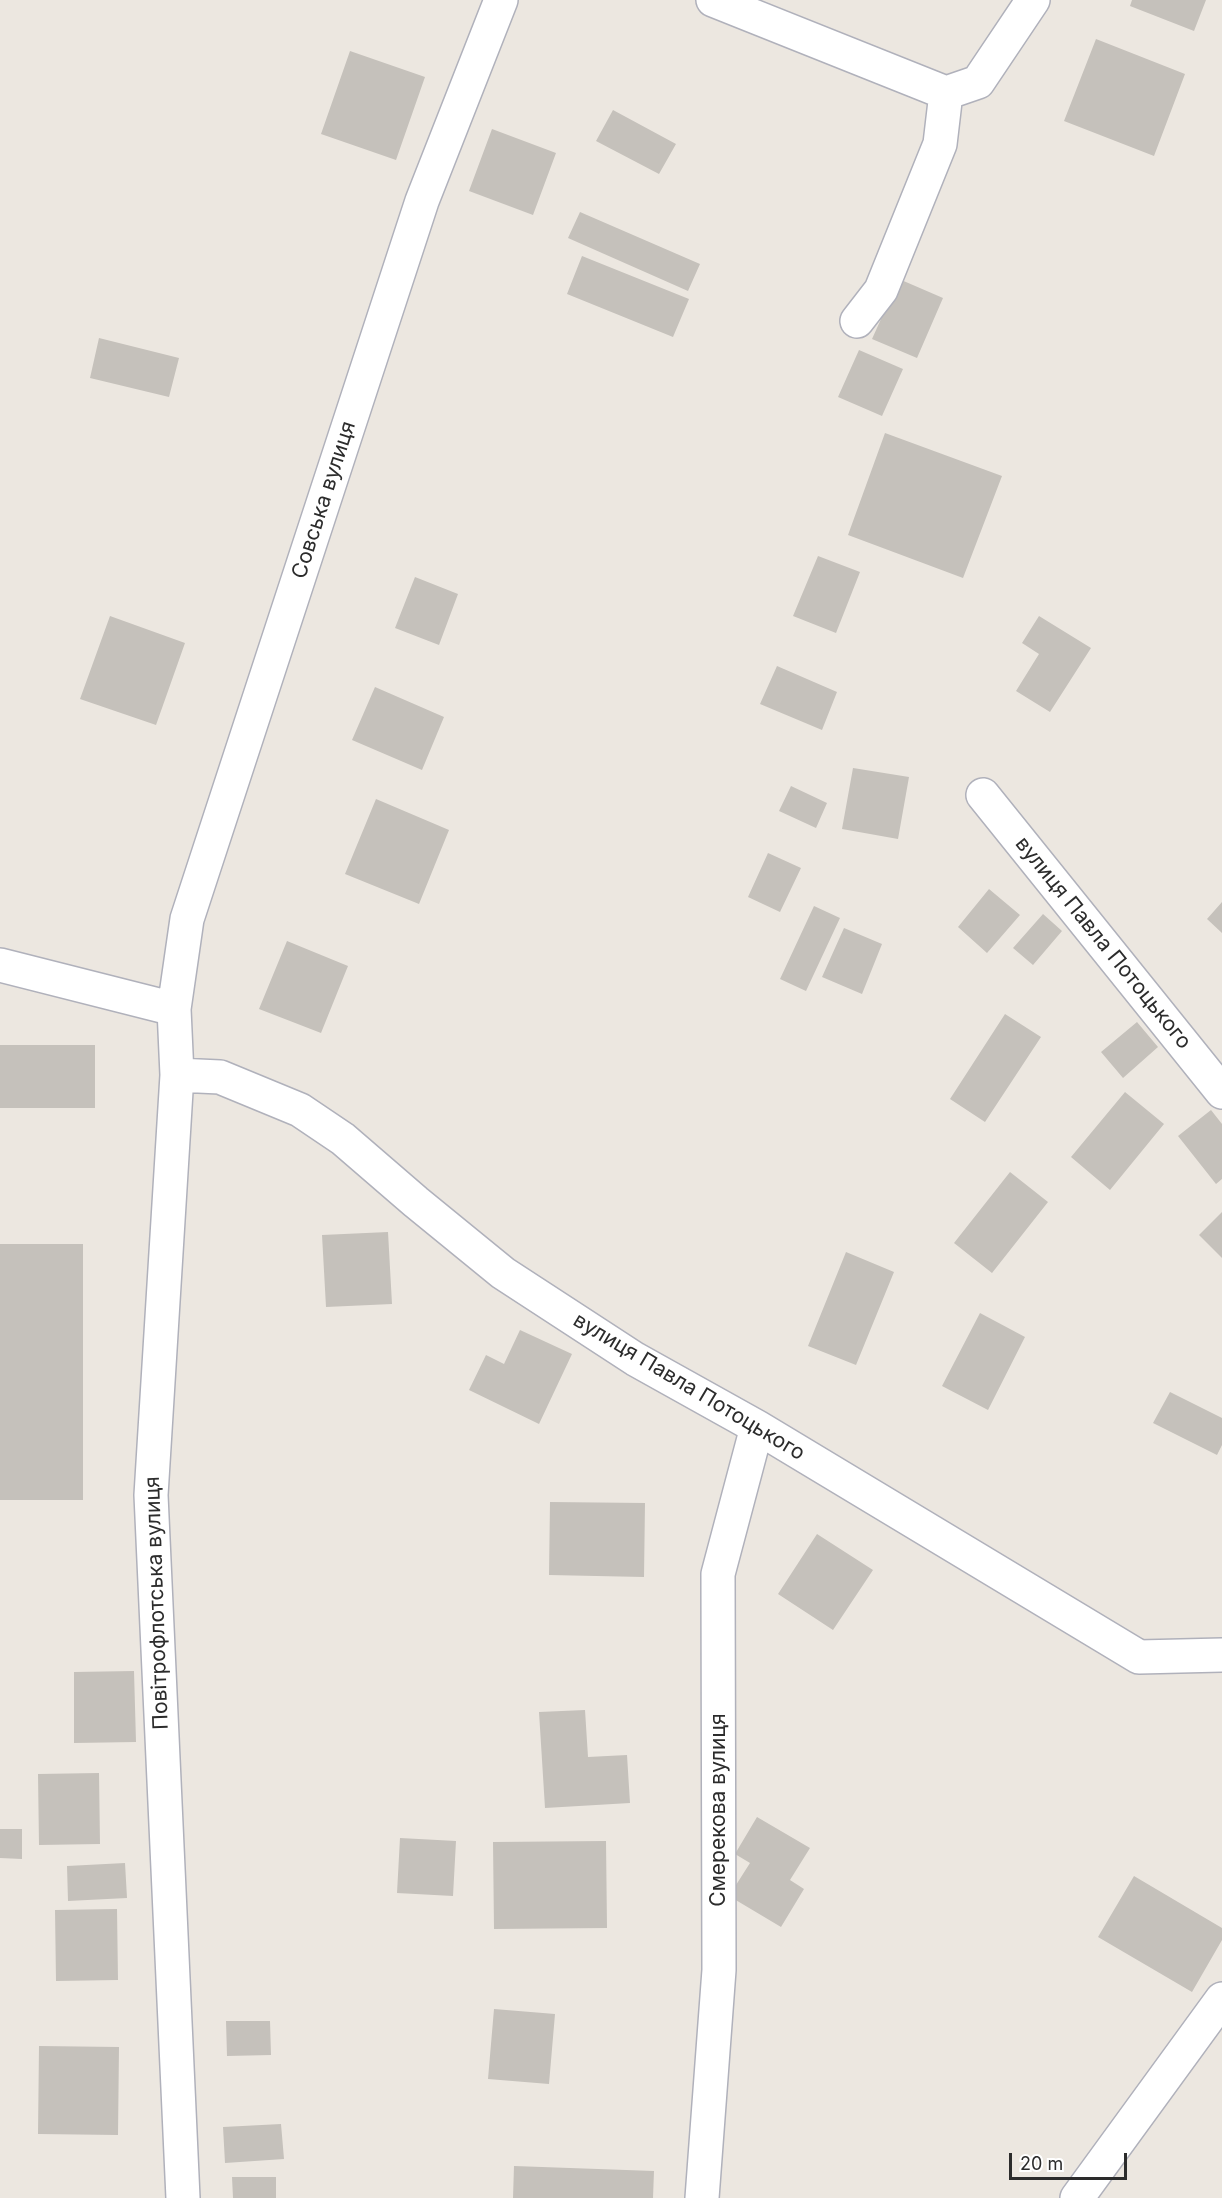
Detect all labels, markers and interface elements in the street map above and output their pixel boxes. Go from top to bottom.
street label: Совська вулиця [287,418,361,582]
street label: вулиця Павла Потоцького [1010,832,1196,1054]
street label: вулиця Павла Потоцького [569,1308,809,1466]
street label: Повітрофлотська вулиця [140,1476,174,1730]
street label: Смерекова вулиця [706,1713,732,1907]
scale bar [1012,2141,1130,2179]
text: 20 m [1020,2153,1063,2174]

